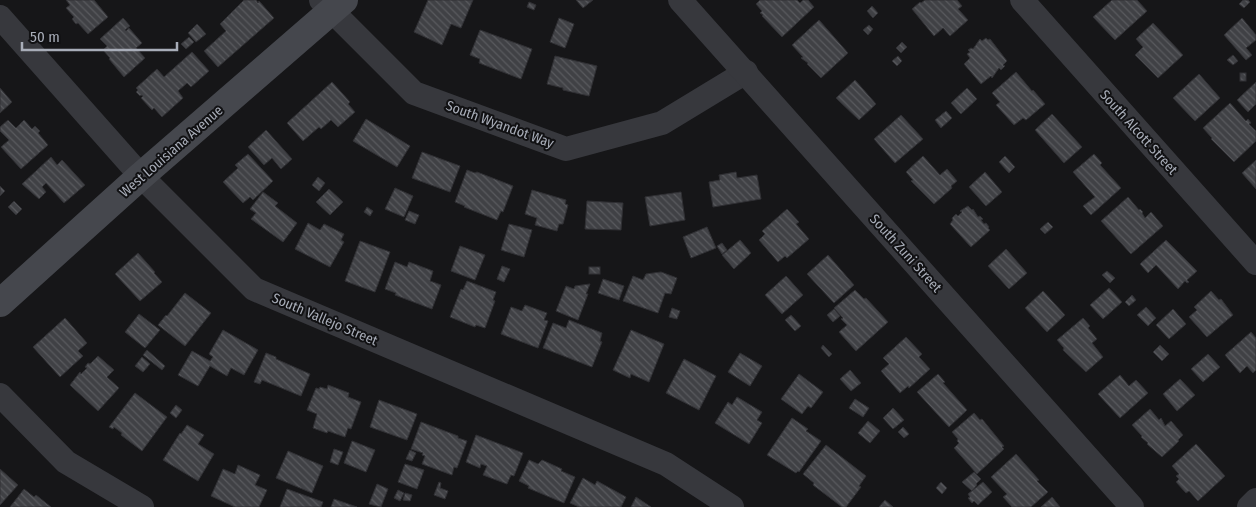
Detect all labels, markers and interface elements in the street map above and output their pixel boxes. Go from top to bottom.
scale bar [22,20,178,52]
text: 50 m [30,28,60,46]
street label: South Alcott Street [1096,87,1181,178]
street label: South Wyandot Way [444,97,557,152]
street label: West Louisiana Avenue [116,102,226,201]
street label: South Zuni Street [866,211,945,296]
street label: South Vallejo Street [269,290,381,350]

